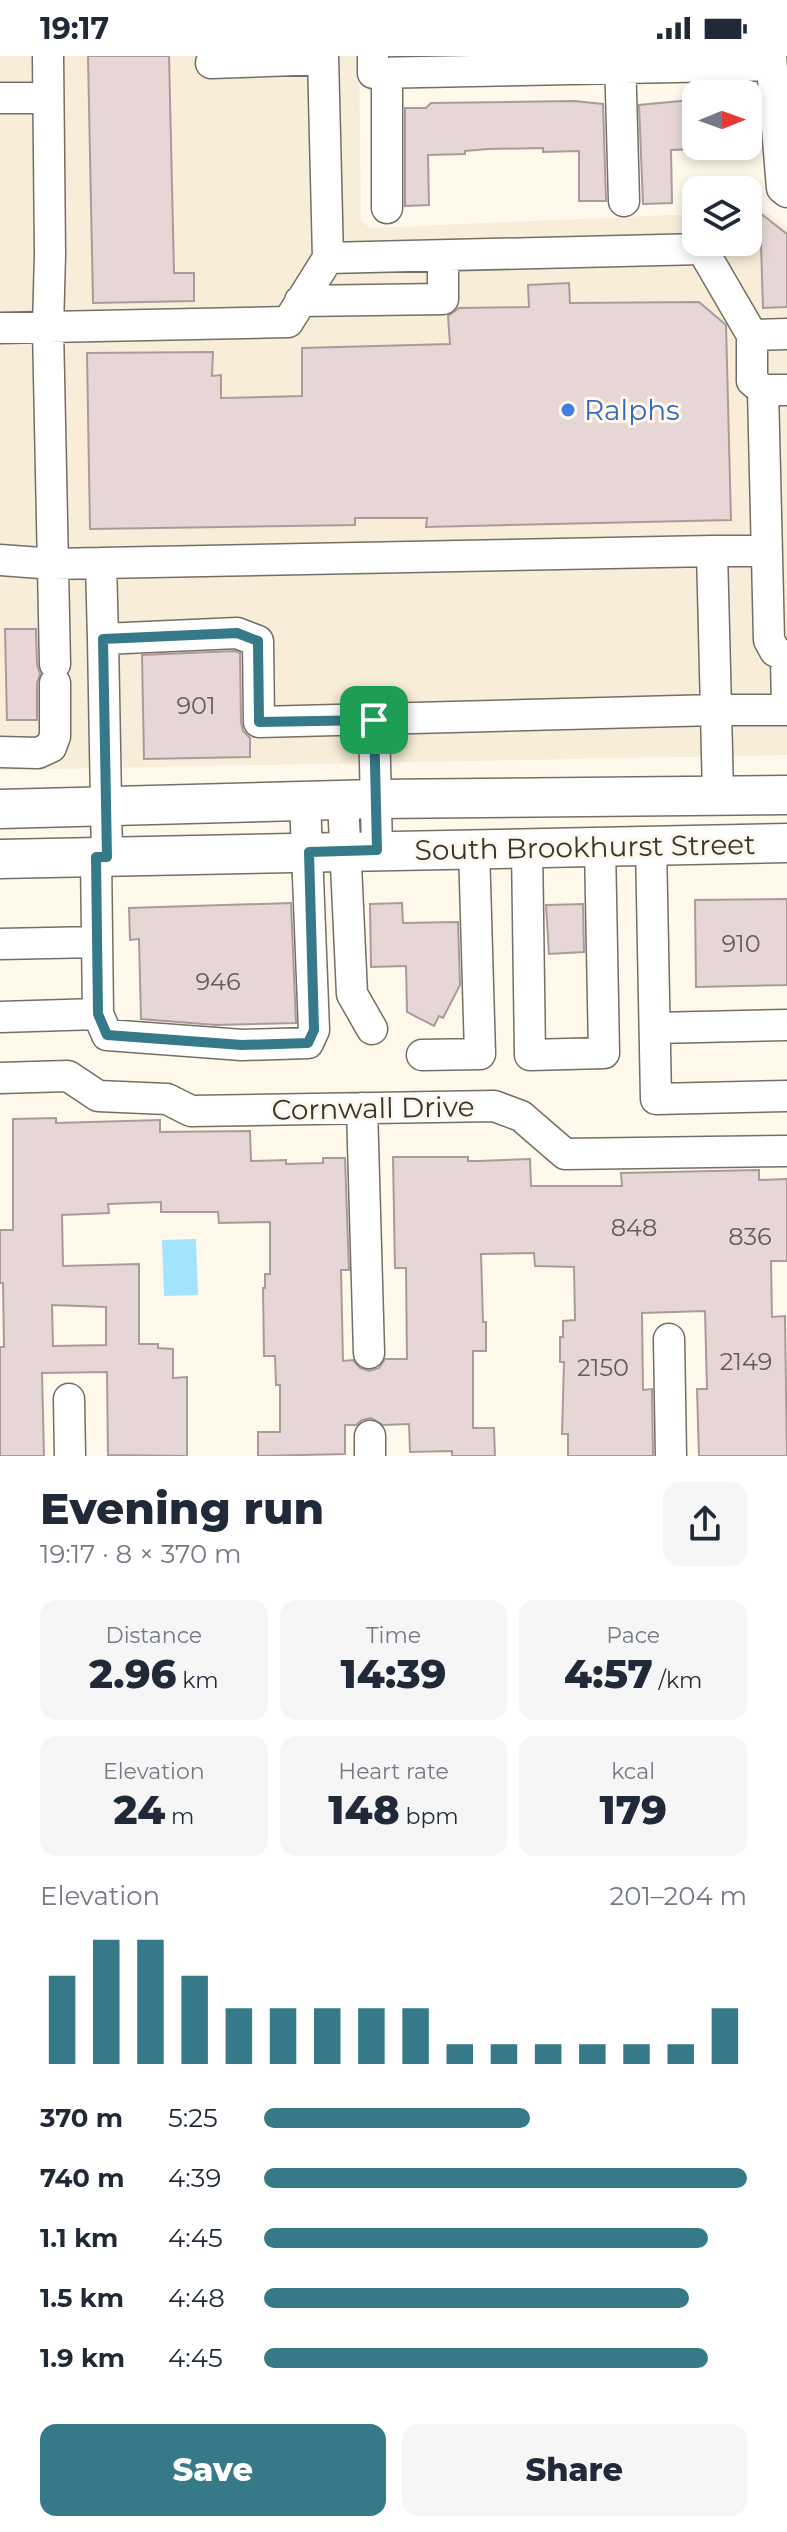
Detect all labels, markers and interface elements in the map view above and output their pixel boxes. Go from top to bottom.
text: 19:17 [40,10,109,47]
north arrow [682,80,762,160]
map controls [682,80,762,256]
button: layers [682,176,762,256]
place label: Ralphs [584,393,680,427]
marker: Ralphs [559,401,577,419]
pin [340,686,408,754]
house number: 901 [176,691,216,720]
icon: arrive [352,698,396,742]
street label: South Brookhurst Street [414,827,756,867]
house number: 910 [721,929,761,958]
house number: 946 [195,967,241,996]
street label: Cornwall Drive [271,1089,475,1127]
house number: 848 [611,1213,657,1242]
house number: 836 [728,1222,772,1251]
house number: 2149 [720,1347,772,1376]
house number: 2150 [577,1353,629,1382]
text: Evening run [40,1481,324,1535]
button: share [663,1482,747,1566]
text: 19:17 · 8 × 370 m [40,1538,242,1570]
text: Distance [106,1622,202,1649]
text: Time [366,1622,421,1649]
text: Pace [606,1622,660,1649]
text: 2.96 [89,1649,177,1698]
text: 14:39 [341,1649,446,1698]
text: 4:57 [564,1649,653,1698]
text: km [177,1667,219,1694]
text: /km [653,1667,702,1694]
text: Elevation [103,1758,205,1785]
text: Heart rate [338,1758,449,1785]
text: kcal [611,1758,655,1785]
text: 24 [113,1785,165,1834]
text: 148 [328,1785,400,1834]
text: 179 [599,1785,667,1834]
text: m [165,1803,194,1830]
text: bpm [400,1803,459,1830]
text: Elevation [40,1880,160,1912]
text: 201–204 m [610,1880,747,1912]
text: 370 m [40,2102,123,2134]
text: 5:25 [168,2102,218,2134]
text: 740 m [40,2162,125,2194]
text: 4:39 [168,2162,221,2194]
text: 1.1 km [40,2222,118,2254]
text: 4:45 [168,2222,223,2254]
text: 1.5 km [40,2282,124,2314]
text: 4:48 [168,2282,225,2314]
text: 1.9 km [40,2342,125,2374]
text: 4:45 [168,2342,223,2374]
button: Save [40,2424,386,2516]
button: Share [402,2424,747,2516]

